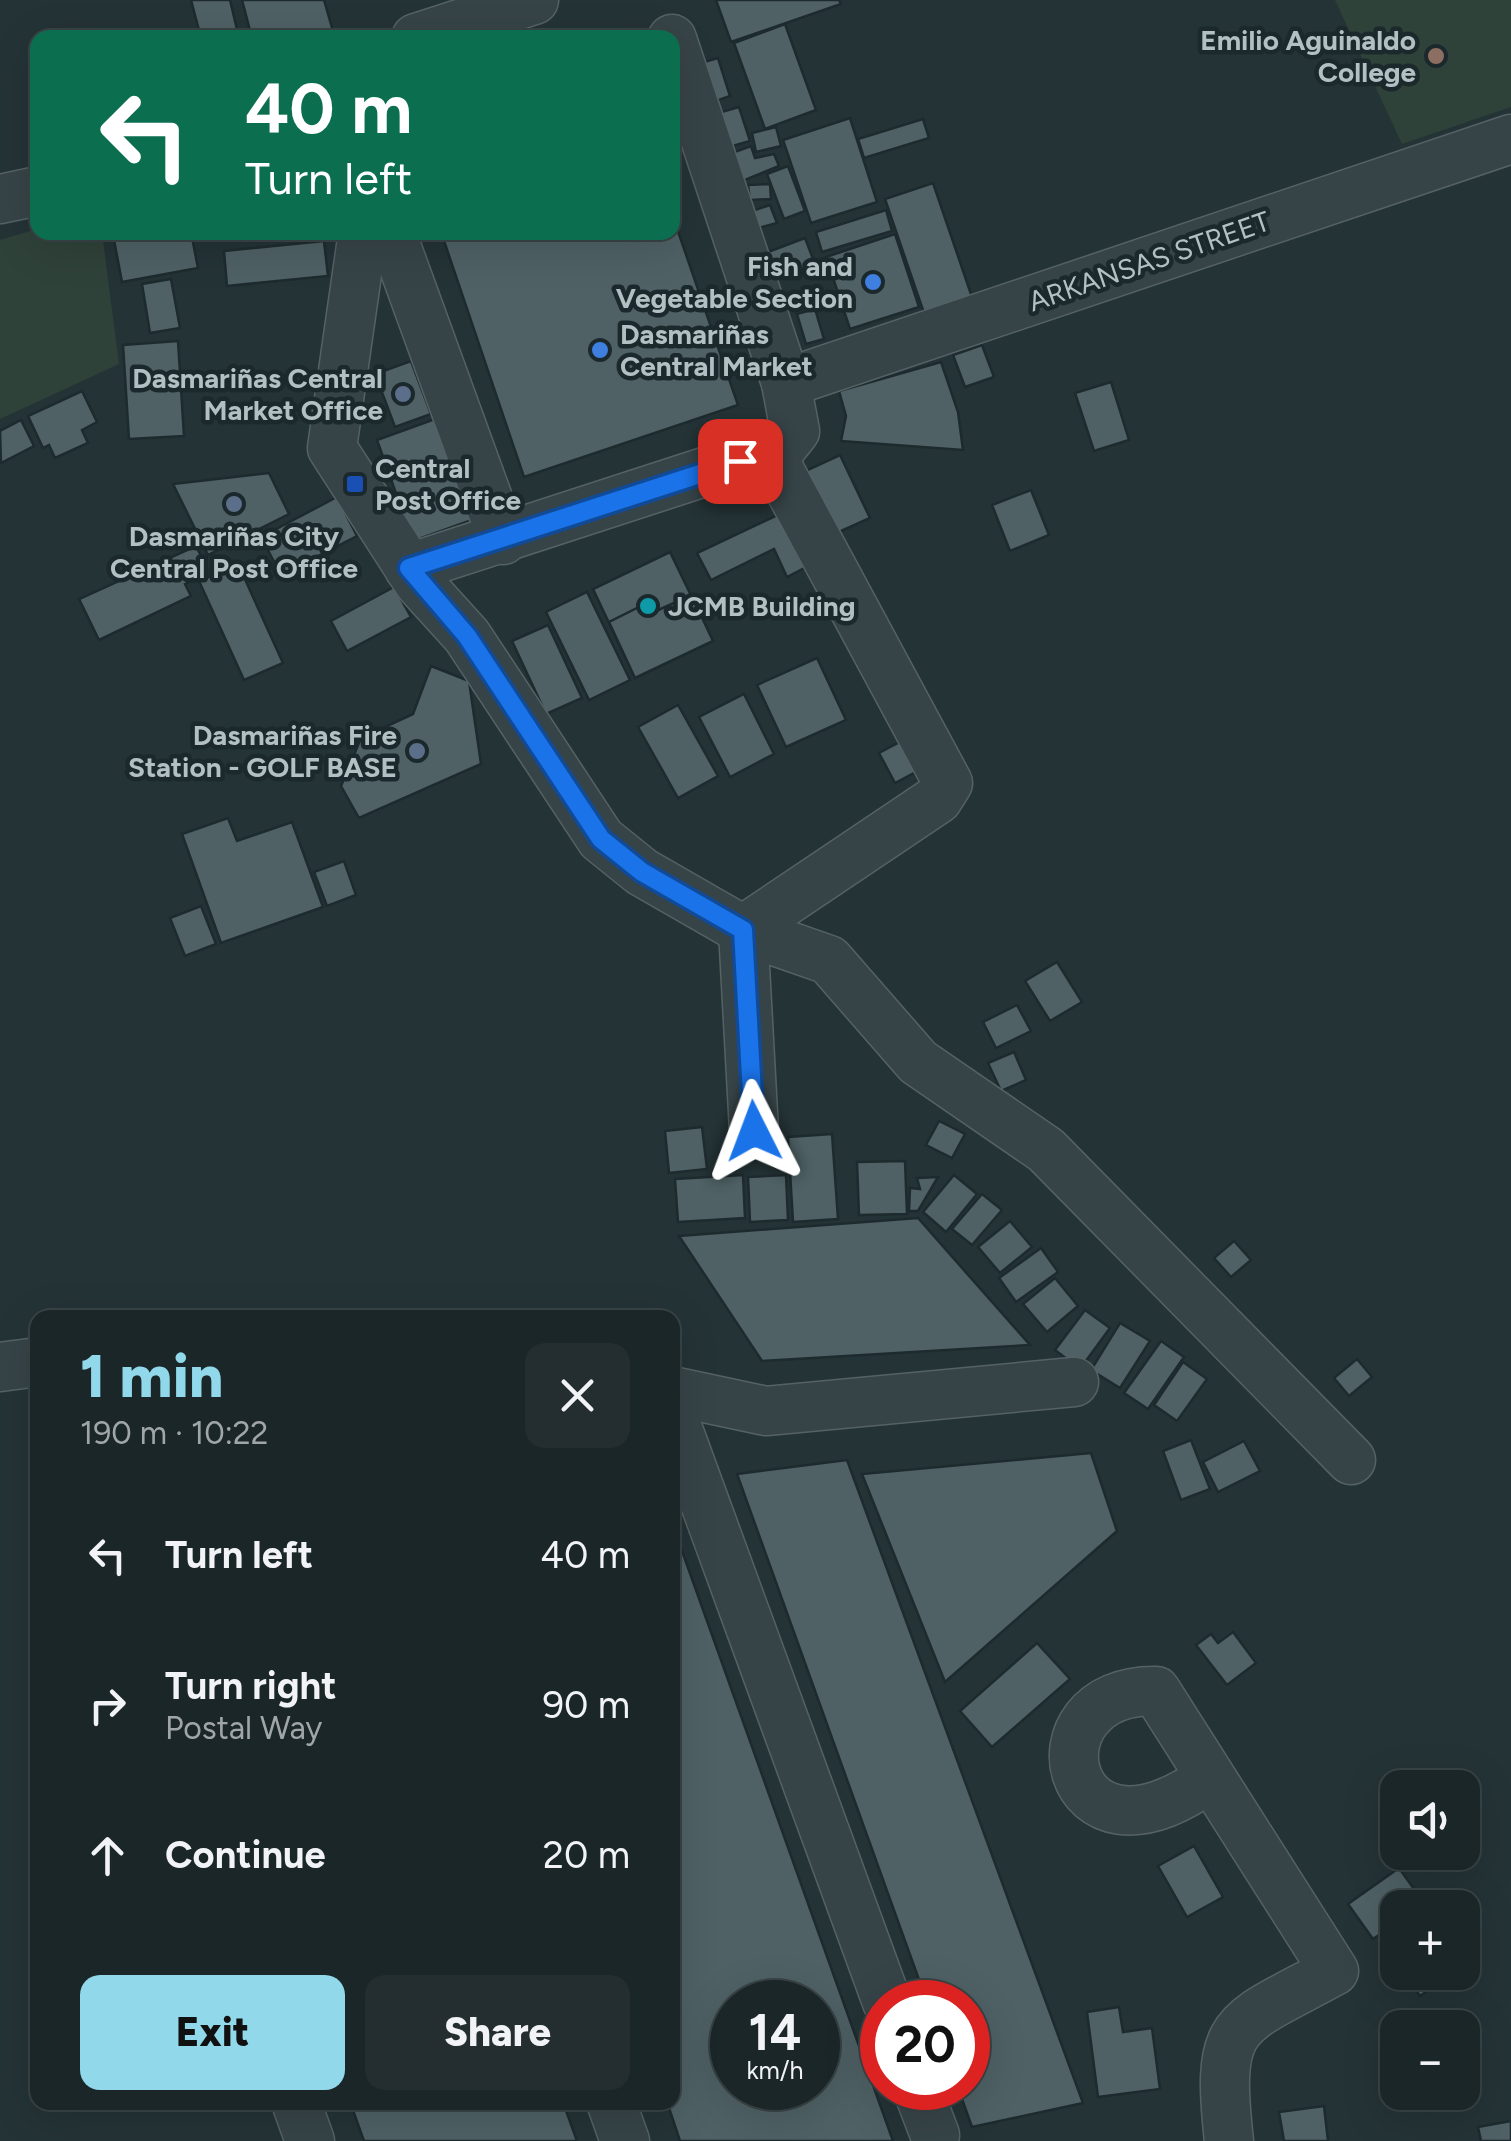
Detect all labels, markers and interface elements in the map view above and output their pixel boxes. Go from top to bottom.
place label: Emilio Aguinaldo College [1200,23,1416,89]
marker: Emilio Aguinaldo College [1425,45,1447,67]
text: 40 m [245,66,412,151]
icon: left [80,70,210,200]
text: Turn left [245,151,412,205]
street label: ARKANSAS STREET [1024,204,1275,318]
place label: Fish and Vegetable Section [616,249,853,315]
marker: Fish and Vegetable Section [862,271,884,293]
place label: Dasmariñas Central Market [620,317,813,383]
marker: Dasmariñas Central Market [589,339,611,361]
place label: Dasmariñas Central Market Office [132,361,383,427]
marker: Dasmariñas Central Market Office [392,383,414,405]
pin [698,419,783,504]
icon: arrive [713,434,768,489]
place label: Central Post Office [375,451,521,517]
marker: Central Post Office [344,473,366,495]
marker: Dasmariñas City Central Post Office [223,493,245,515]
place label: Dasmariñas City Central Post Office [110,519,358,585]
place label: JCMB Building [668,589,856,623]
marker: JCMB Building [637,595,659,617]
place label: Dasmariñas Fire Station - GOLF BASE [128,718,397,784]
marker: Dasmariñas Fire Station - GOLF BASE [406,740,428,762]
position arrow [702,1079,806,1183]
text: 1 min [80,1340,223,1412]
button: close [525,1343,630,1448]
text: 190 m · 10:22 [80,1414,269,1452]
icon: left [80,1528,135,1583]
text: Turn left [165,1532,313,1578]
text: 40 m [540,1532,630,1578]
text: Turn right [165,1663,337,1709]
icon: right [80,1678,135,1733]
text: 90 m [542,1682,630,1728]
text: Postal Way [165,1709,322,1747]
map controls [1380,1770,1480,2110]
button: sound [1380,1770,1480,1870]
icon: ahead [80,1828,135,1883]
text: Continue [165,1832,326,1878]
text: 20 m [543,1832,630,1878]
button: + [1380,1890,1480,1990]
button: Exit [80,1975,345,2090]
button: Share [365,1975,630,2090]
speed limit sign: 20 [860,1980,990,2110]
text: 14 [749,2002,801,2063]
button: − [1380,2010,1480,2110]
text: km/h [746,2055,804,2085]

